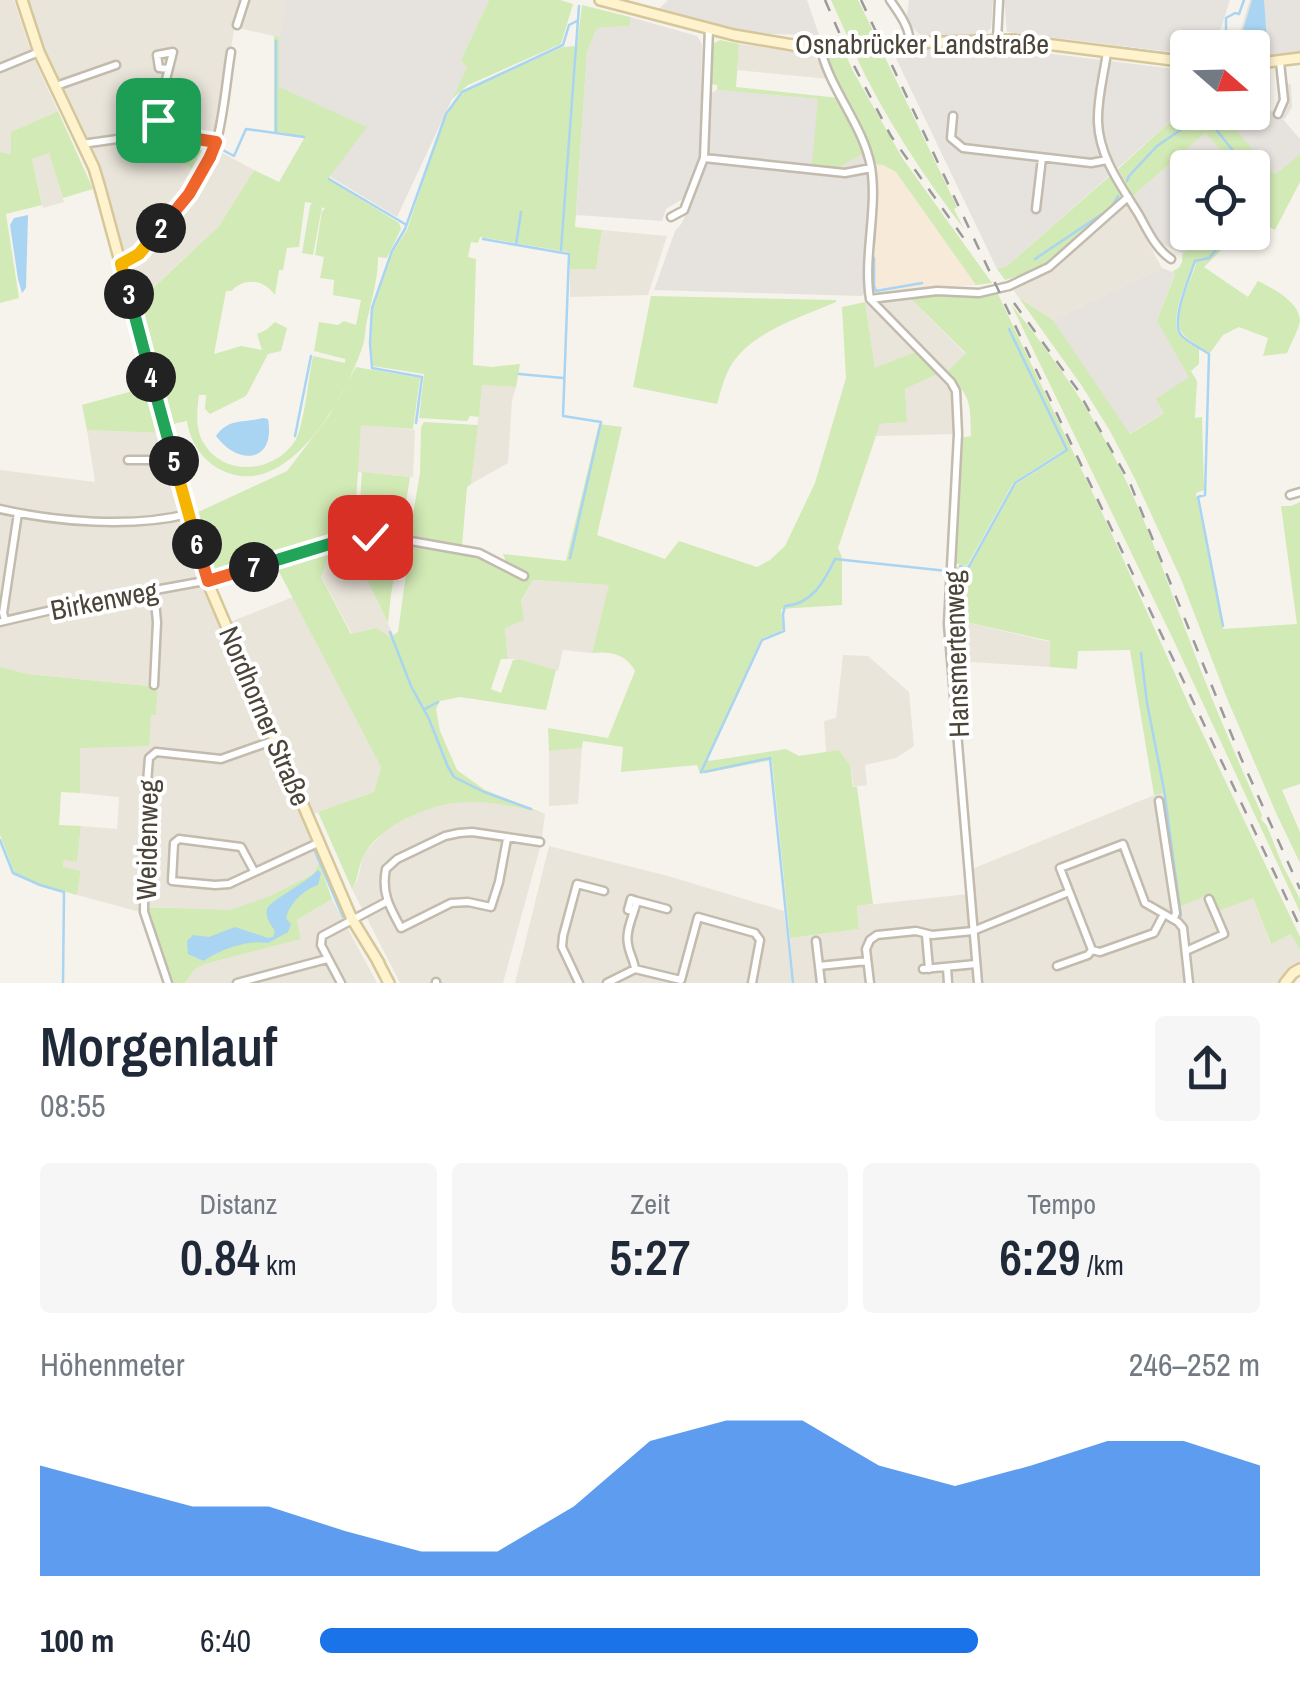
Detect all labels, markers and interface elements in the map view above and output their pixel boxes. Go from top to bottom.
street label: Osnabrücker Landstraße [795,25,1049,63]
north arrow [1170,30,1270,130]
map controls [1170,30,1270,250]
pin [116,78,201,163]
icon: arrive [131,93,186,148]
button: locate [1170,150,1270,250]
pin: 2 [136,203,186,253]
text: 2 [155,209,167,247]
pin: 3 [104,269,154,319]
text: 3 [123,275,135,313]
pin: 4 [126,352,176,402]
text: 4 [145,358,157,396]
pin: 5 [149,436,199,486]
text: 5 [168,442,180,480]
pin [328,495,413,580]
icon: check [343,510,398,565]
pin: 6 [172,519,222,569]
text: 6 [191,525,203,563]
pin: 7 [229,542,279,592]
text: 7 [248,548,260,586]
street label: Hansmertenweg [934,570,978,738]
street label: Birkenweg [47,571,161,629]
street label: Nordhorner Straße [210,620,320,812]
street label: Weidenweg [127,779,167,901]
text: Morgenlauf [40,1009,277,1083]
button: share [1155,1016,1260,1121]
text: 08:55 [40,1084,106,1127]
text: Distanz [199,1185,277,1223]
text: Zeit [630,1185,670,1223]
text: Tempo [1027,1185,1096,1223]
text: 0.84 [180,1223,260,1291]
text: 5:27 [609,1223,691,1291]
text: 6:29 [999,1223,1081,1291]
text: km [260,1246,297,1284]
text: /km [1081,1246,1124,1284]
text: Höhenmeter [40,1343,184,1386]
text: 246–252 m [1129,1343,1260,1386]
text: 100 m [40,1619,114,1662]
text: 6:40 [200,1619,251,1662]

